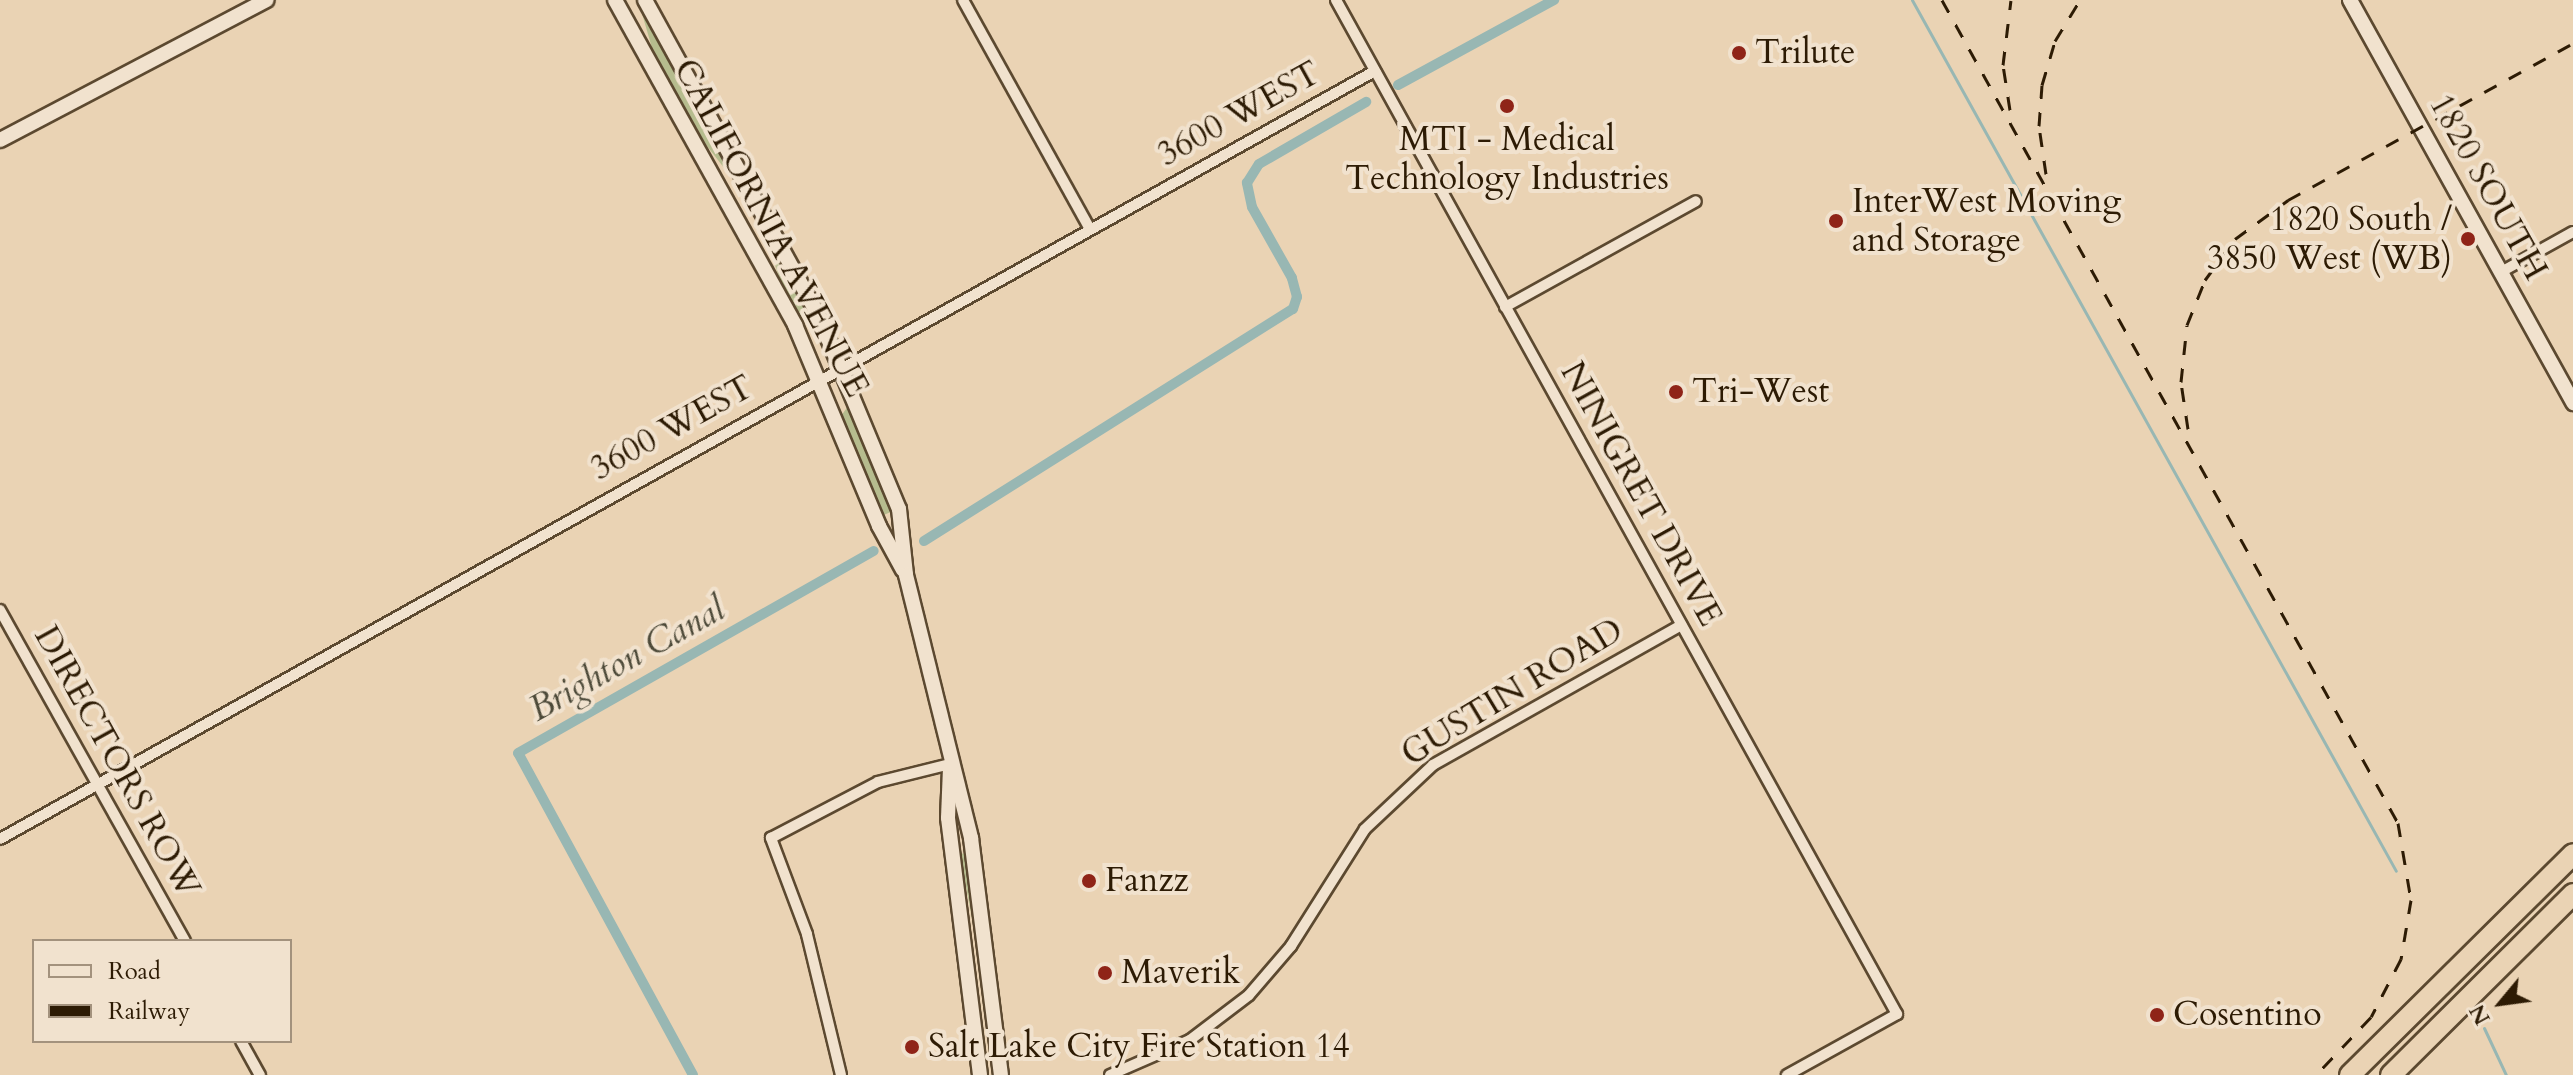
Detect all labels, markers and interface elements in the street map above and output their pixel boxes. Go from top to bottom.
place label: Trilute [1755,33,1855,73]
marker: Trilute [1730,44,1748,62]
street label: CALIFORNIA AVENUE [665,52,877,404]
street label: 3600 WEST [1151,53,1327,175]
street label: 1820 SOUTH [2420,87,2556,287]
marker: MTI - Medical Technology Industries [1498,97,1516,115]
place label: MTI - Medical Technology Industries [1345,119,1669,198]
place label: InterWest Moving and Storage [1852,181,2121,260]
place label: 1820 South / 3850 West (WB) [2207,199,2452,278]
marker: InterWest Moving and Storage [1827,212,1845,230]
marker: 1820 South / 3850 West (WB) [2459,230,2477,248]
street label: NINIGRET DRIVE [1552,355,1730,633]
street label: 3600 WEST [584,367,760,489]
place label: Tri-West [1692,372,1829,412]
marker: Tri-West [1667,383,1685,401]
water label: Brighton Canal [521,587,733,731]
street label: GUSTIN ROAD [1394,610,1630,774]
street label: DIRECTORS ROW [25,619,209,905]
place label: Fanzz [1105,861,1189,901]
marker: Fanzz [1080,872,1098,890]
legend [32,939,292,1043]
place label: Maverik [1121,953,1241,993]
text: Road [108,955,161,988]
north arrow [2461,963,2541,1043]
marker: Maverik [1096,964,1114,982]
text: Railway [108,995,190,1028]
place label: Cosentino [2173,995,2322,1035]
text: N [2462,999,2498,1030]
marker: Cosentino [2148,1006,2166,1024]
place label: Salt Lake City Fire Station 14 [928,1027,1350,1067]
marker: Salt Lake City Fire Station 14 [903,1038,921,1056]

